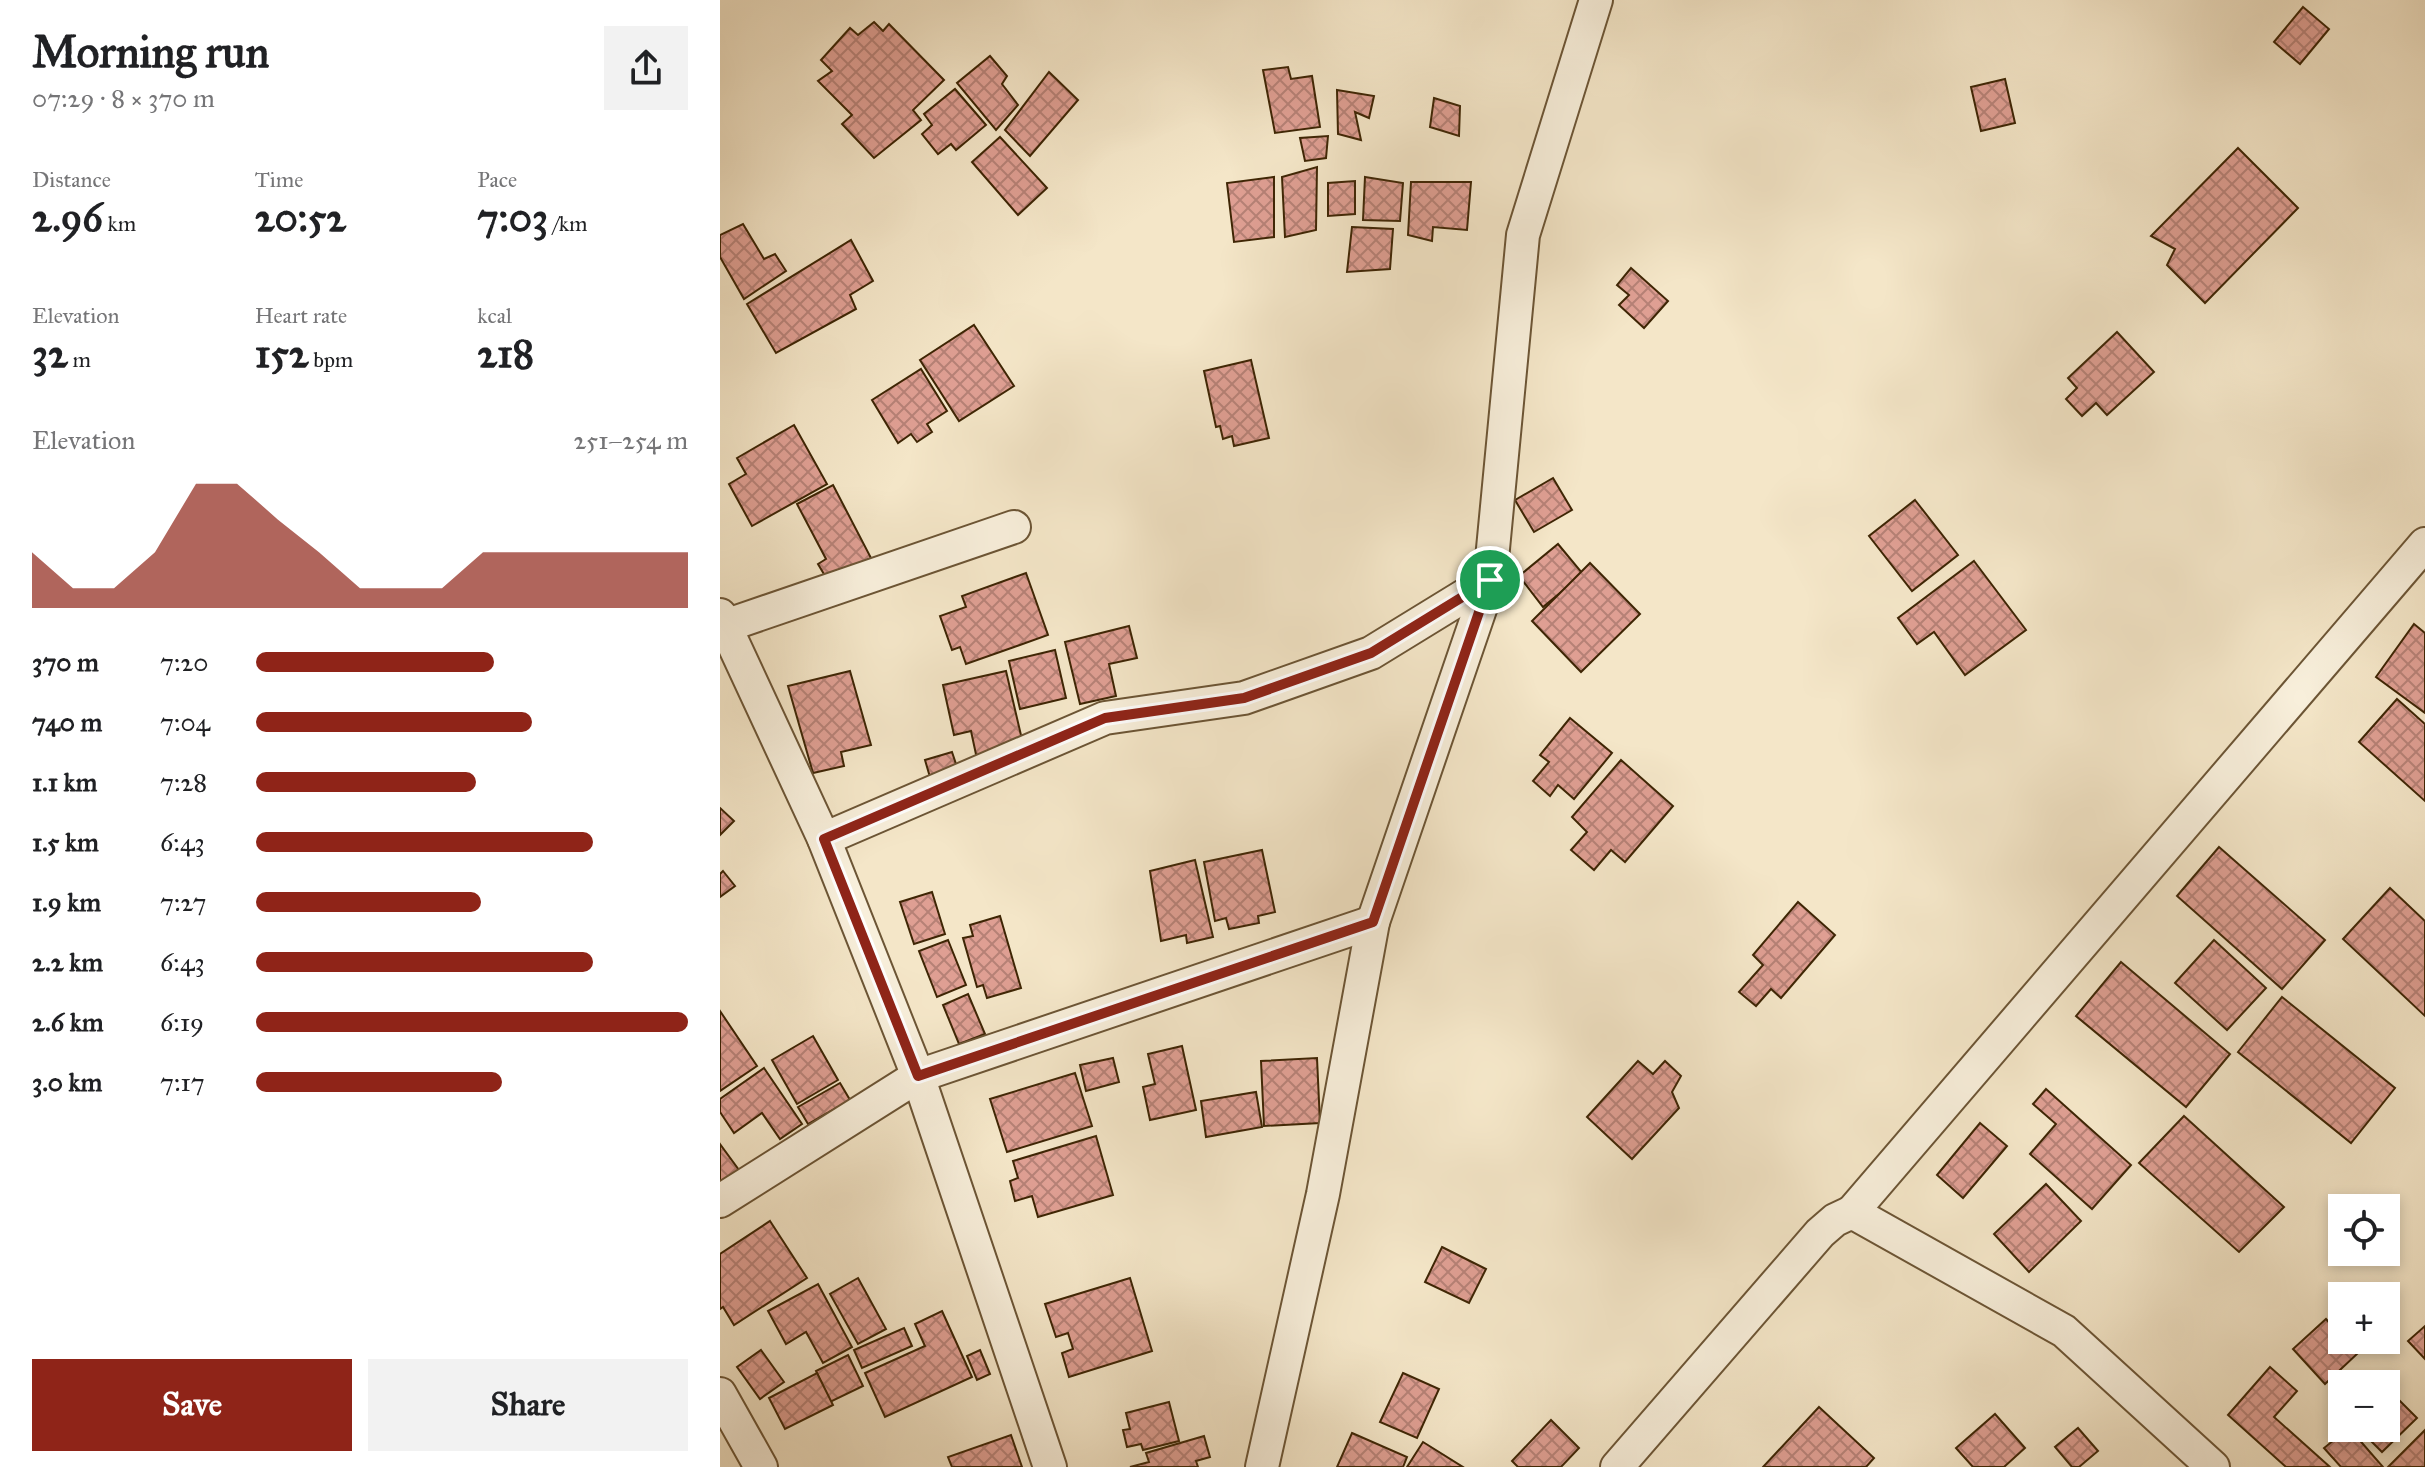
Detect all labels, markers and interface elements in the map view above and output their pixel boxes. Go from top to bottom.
text: Morning run [32,25,269,79]
button: share [604,26,688,110]
text: 07:29 · 8 × 370 m [32,82,215,114]
text: Distance [32,166,111,193]
text: Time [255,166,303,193]
text: Pace [477,166,517,193]
text: 2.96 [32,193,103,242]
text: 20:52 [255,193,346,242]
text: 7:03 [477,193,548,242]
text: km [103,210,136,237]
text: /km [548,210,587,237]
text: Elevation [32,302,119,329]
text: Heart rate [255,302,347,329]
text: kcal [477,302,512,329]
text: 32 [32,329,68,378]
text: 152 [255,329,308,378]
text: 218 [477,329,534,378]
text: m [68,346,91,373]
text: bpm [308,346,353,373]
text: Elevation [32,424,135,456]
text: 251–254 m [573,424,688,456]
pin [1456,546,1524,614]
icon: arrive [1468,558,1512,602]
text: 370 m [32,646,99,678]
text: 7:20 [160,646,208,678]
text: 740 m [32,706,102,738]
text: 7:04 [160,706,210,738]
text: 1.1 km [32,766,97,798]
text: 7:28 [160,766,207,798]
text: 1.5 km [32,826,99,858]
text: 6:43 [160,826,205,858]
text: 1.9 km [32,886,101,918]
text: 7:27 [160,886,206,918]
text: 2.2 km [32,946,103,978]
text: 6:43 [160,946,205,978]
text: 2.6 km [32,1006,104,1038]
text: 6:19 [160,1006,204,1038]
text: 3.0 km [32,1066,102,1098]
text: 7:17 [160,1066,205,1098]
map controls [2328,1194,2400,1442]
button: locate [2328,1194,2400,1266]
button: + [2328,1282,2400,1354]
button: Save [32,1359,352,1451]
button: Share [368,1359,688,1451]
button: − [2328,1370,2400,1442]

